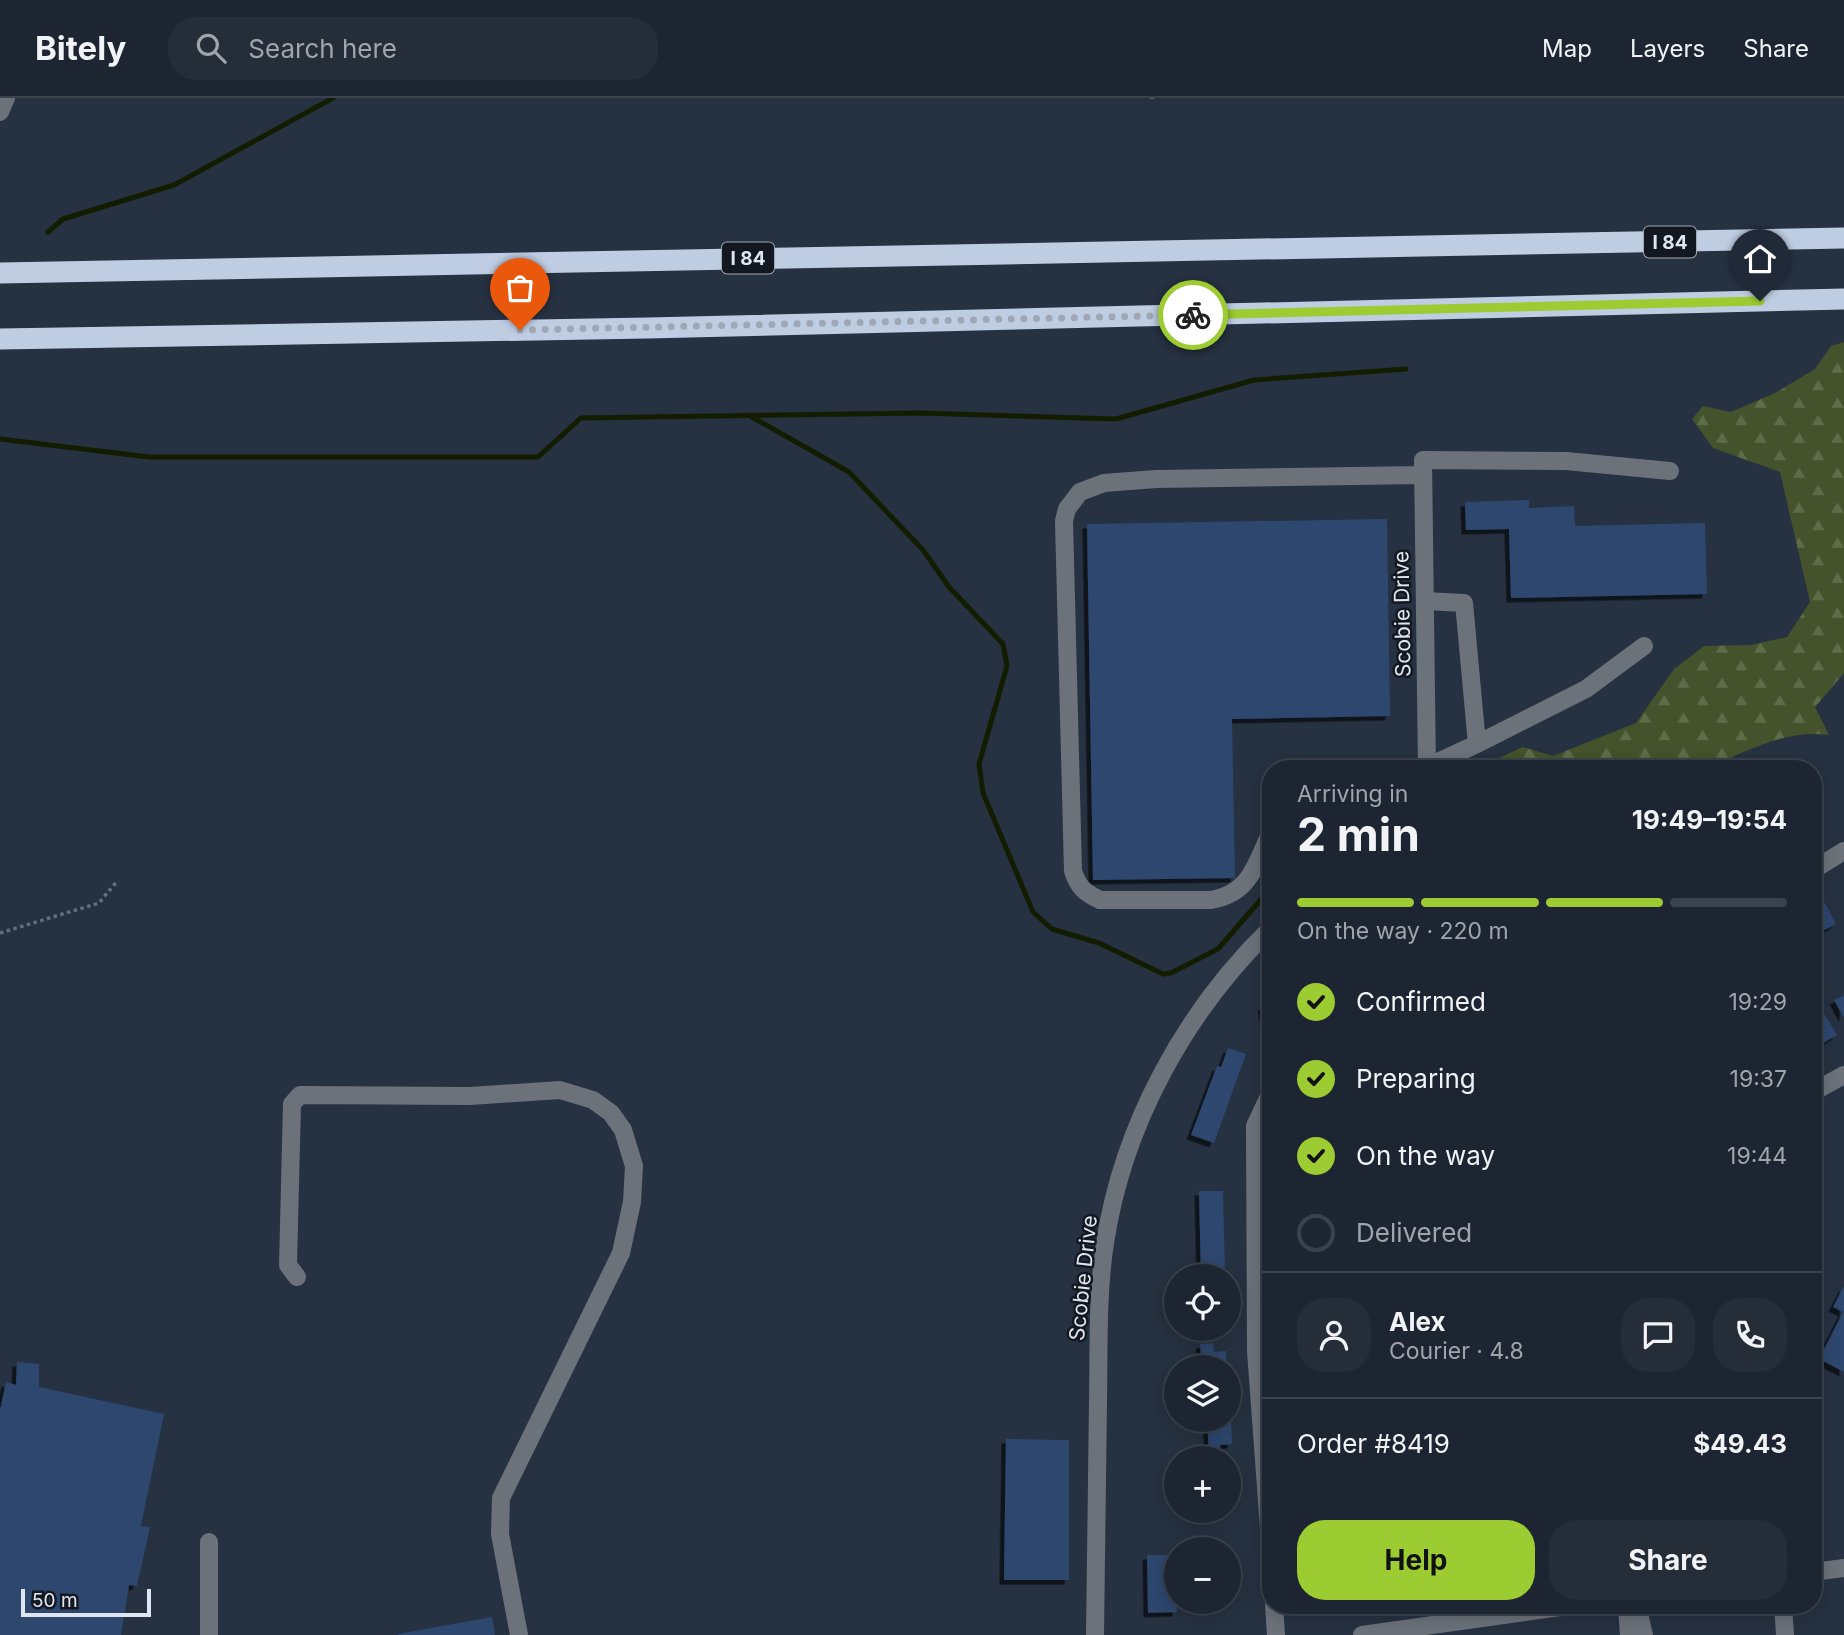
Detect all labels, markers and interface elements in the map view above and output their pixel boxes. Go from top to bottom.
search box [168,17,658,80]
text: Bitely [35,28,126,68]
icon: search [192,29,230,67]
text: Search here [248,33,397,64]
text: Map [1542,34,1592,63]
text: Layers [1630,34,1705,63]
text: Share [1743,34,1809,63]
road number: I 84 [1644,226,1696,258]
pin [1730,229,1790,301]
icon: home [1741,240,1779,278]
road number: I 84 [722,242,774,274]
pin [490,258,550,330]
icon: bag [501,269,539,307]
courier [1158,280,1228,350]
icon: bike [1174,296,1212,334]
street label: Scobie Drive [1388,551,1416,677]
text: Arriving in [1297,780,1408,808]
text: 19:49–19:54 [1632,804,1787,835]
text: 2 min [1297,806,1420,862]
text: On the way · 220 m [1297,917,1509,945]
icon: check [1297,983,1335,1021]
text: Confirmed [1356,986,1486,1017]
text: 19:29 [1728,988,1787,1016]
icon: check [1297,1060,1335,1098]
text: Preparing [1356,1063,1476,1094]
text: 19:37 [1730,1065,1787,1093]
icon: check [1297,1137,1335,1175]
text: On the way [1356,1140,1495,1171]
text: 19:44 [1727,1142,1787,1170]
street label: Scobie Drive [1064,1214,1102,1342]
text: Delivered [1356,1217,1472,1248]
map controls [1164,1264,1241,1614]
button: locate [1164,1264,1241,1341]
button: person [1297,1298,1371,1372]
button: chat [1621,1298,1695,1372]
button: phone [1713,1298,1787,1372]
text: Alex [1389,1306,1446,1337]
text: Courier · 4.8 [1389,1337,1524,1365]
button: layers [1164,1355,1241,1432]
text: Order #8419 [1297,1428,1450,1459]
text: $49.43 [1693,1428,1787,1459]
button: + [1164,1446,1241,1523]
button: Help [1297,1520,1535,1600]
button: Share [1549,1520,1787,1600]
button: − [1164,1537,1241,1614]
scale bar [21,1586,150,1618]
text: 50 m [32,1589,78,1612]

